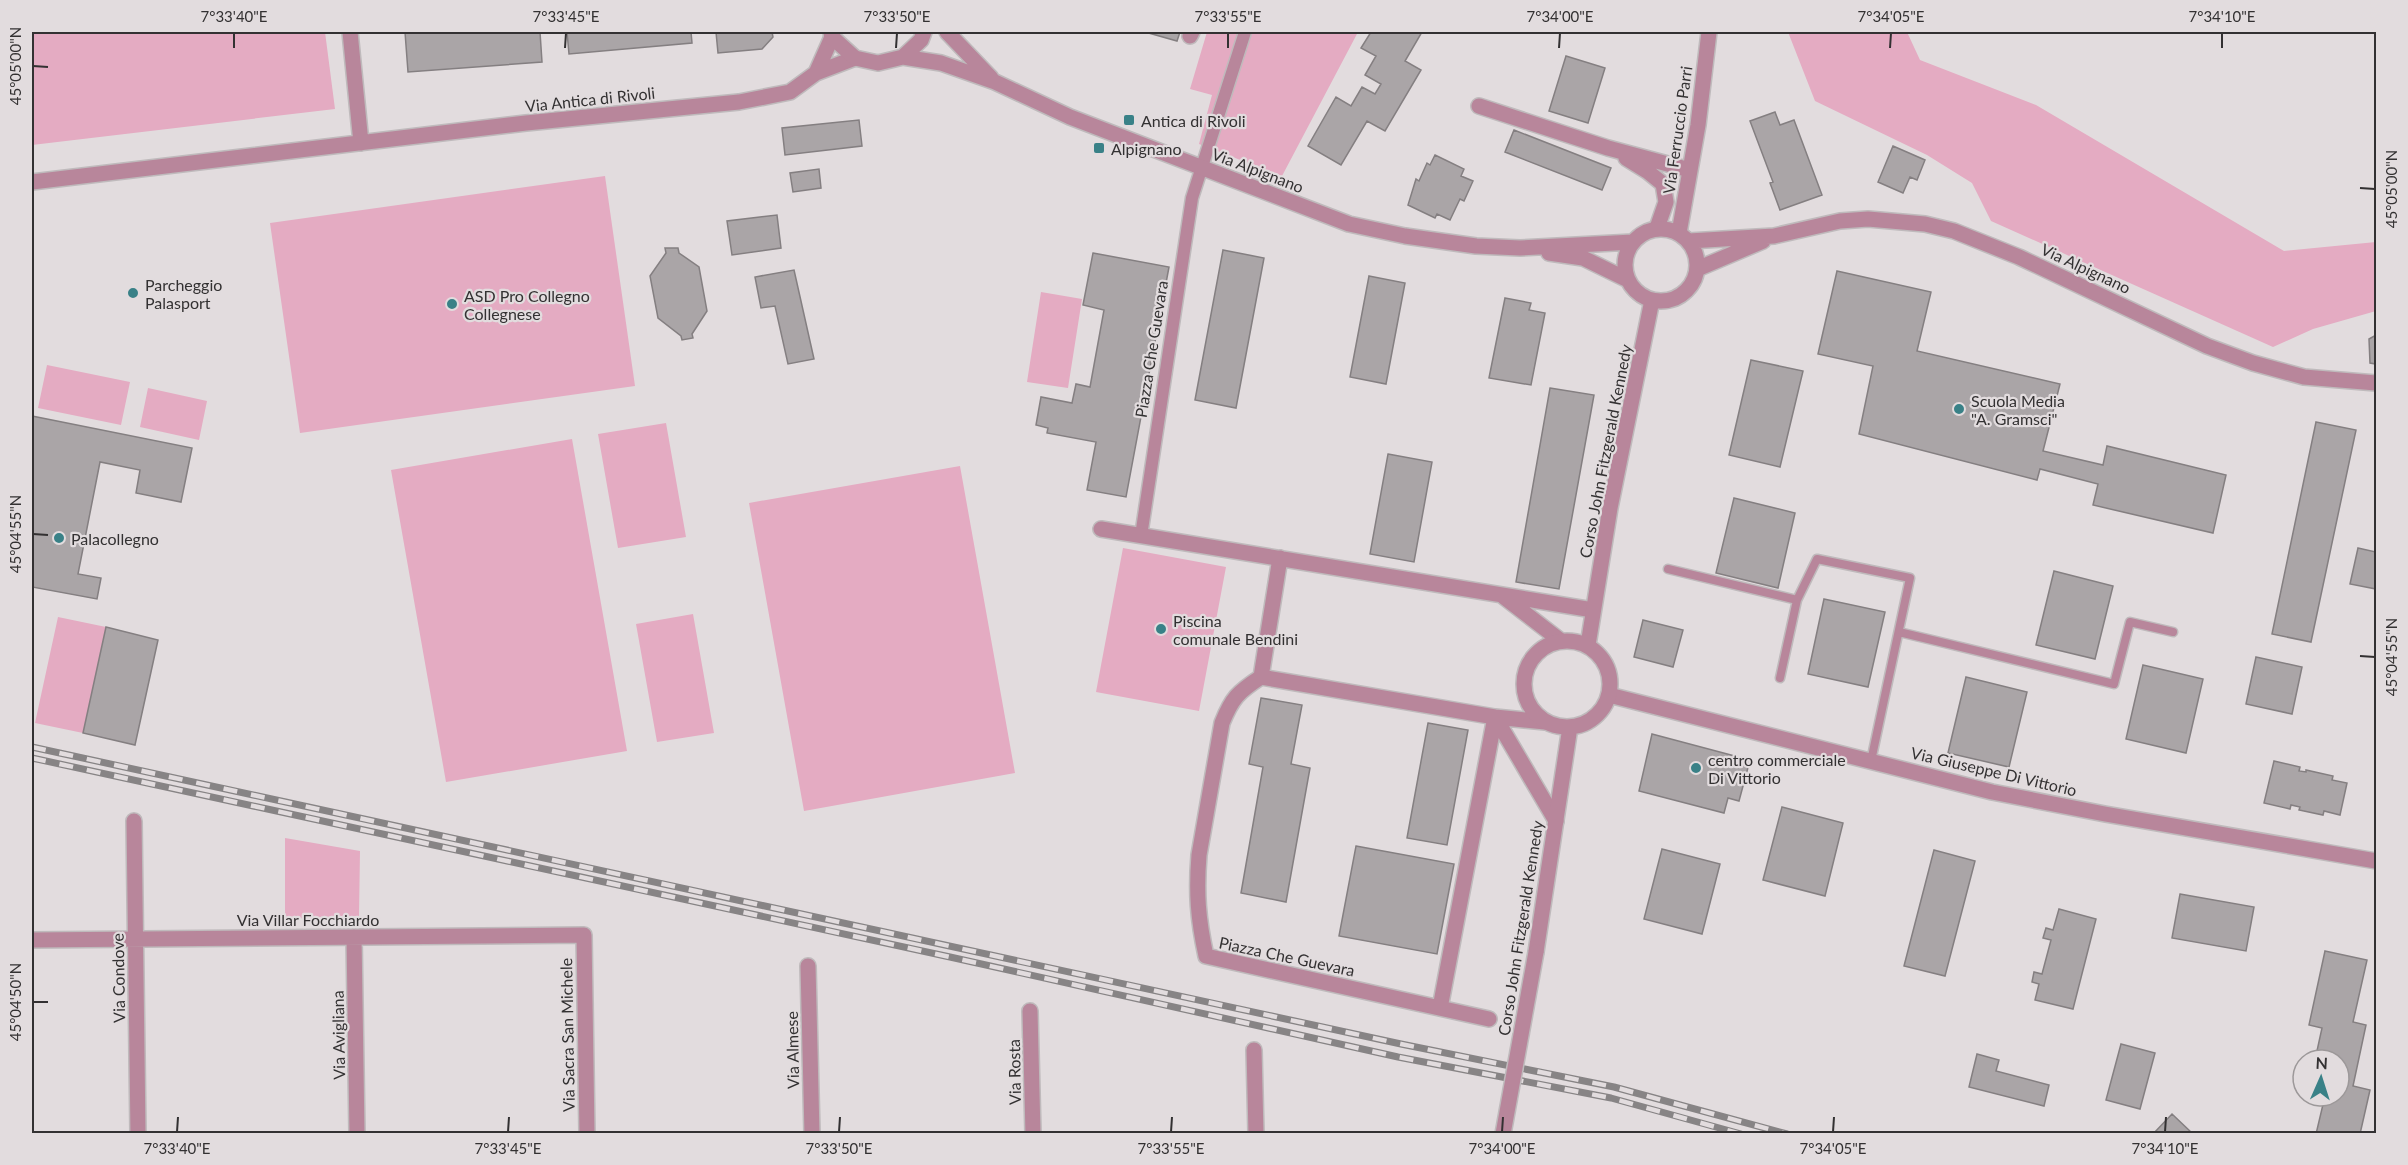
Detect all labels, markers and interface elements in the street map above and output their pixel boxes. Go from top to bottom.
text: 7°33'40"E [201,7,268,25]
text: 7°33'45"E [533,7,600,25]
text: 7°33'50"E [864,7,931,25]
text: 7°33'55"E [1195,7,1262,25]
text: 7°34'00"E [1527,7,1594,25]
text: 7°34'05"E [1858,7,1925,25]
text: 7°34'10"E [2189,7,2256,25]
text: 45°05'00"N [6,27,24,105]
street label: Via Ferruccio Parri [1659,65,1695,195]
street label: Via Antica di Rivoli [524,83,656,115]
place label: Antica di Rivoli [1141,111,1246,130]
marker: Antica di Rivoli [1122,113,1136,127]
place label: Alpignano [1111,139,1182,158]
marker: Alpignano [1092,141,1106,155]
street label: Via Alpignano [1209,144,1307,196]
text: 45°05'00"N [2382,150,2400,228]
street label: Via Alpignano [2038,239,2134,297]
place label: Parcheggio Palasport [145,275,222,312]
street label: Piazza Che Guevara [1131,279,1171,419]
marker: Parcheggio Palasport [126,286,140,300]
place label: ASD Pro Collegno Collegnese [464,286,590,323]
marker: ASD Pro Collegno Collegnese [445,297,459,311]
street label: Corso John Fitzgerald Kennedy [1575,342,1635,560]
place label: Scuola Media "A. Gramsci" [1971,391,2065,428]
marker: Scuola Media "A. Gramsci" [1952,402,1966,416]
text: 45°04'55"N [6,495,24,573]
place label: Palacollegno [71,529,159,548]
marker: Palacollegno [52,531,66,545]
place label: Piscina comunale Bendini [1173,611,1298,648]
text: 45°04'55"N [2382,618,2400,696]
marker: Piscina comunale Bendini [1154,622,1168,636]
street label: Via Giuseppe Di Vittorio [1909,743,2079,799]
place label: centro commerciale Di Vittorio [1708,750,1846,787]
marker: centro commerciale Di Vittorio [1689,761,1703,775]
street label: Corso John Fitzgerald Kennedy [1494,818,1547,1037]
street label: Via Villar Focchiardo [237,910,379,929]
street label: Piazza Che Guevara [1217,932,1357,980]
street label: Via Condove [108,933,128,1023]
street label: Via Sacra San Michele [556,958,578,1112]
text: 45°04'50"N [6,963,24,1041]
street label: Via Avigliana [328,990,348,1080]
street label: Via Almese [782,1011,802,1089]
street label: Via Rosta [1004,1039,1024,1105]
north arrow [2291,1048,2351,1108]
text: N [2315,1053,2328,1072]
text: 7°33'40"E [144,1139,211,1157]
text: 7°33'45"E [475,1139,542,1157]
text: 7°33'50"E [806,1139,873,1157]
text: 7°33'55"E [1138,1139,1205,1157]
text: 7°34'00"E [1469,1139,1536,1157]
text: 7°34'05"E [1800,1139,1867,1157]
text: 7°34'10"E [2132,1139,2199,1157]

